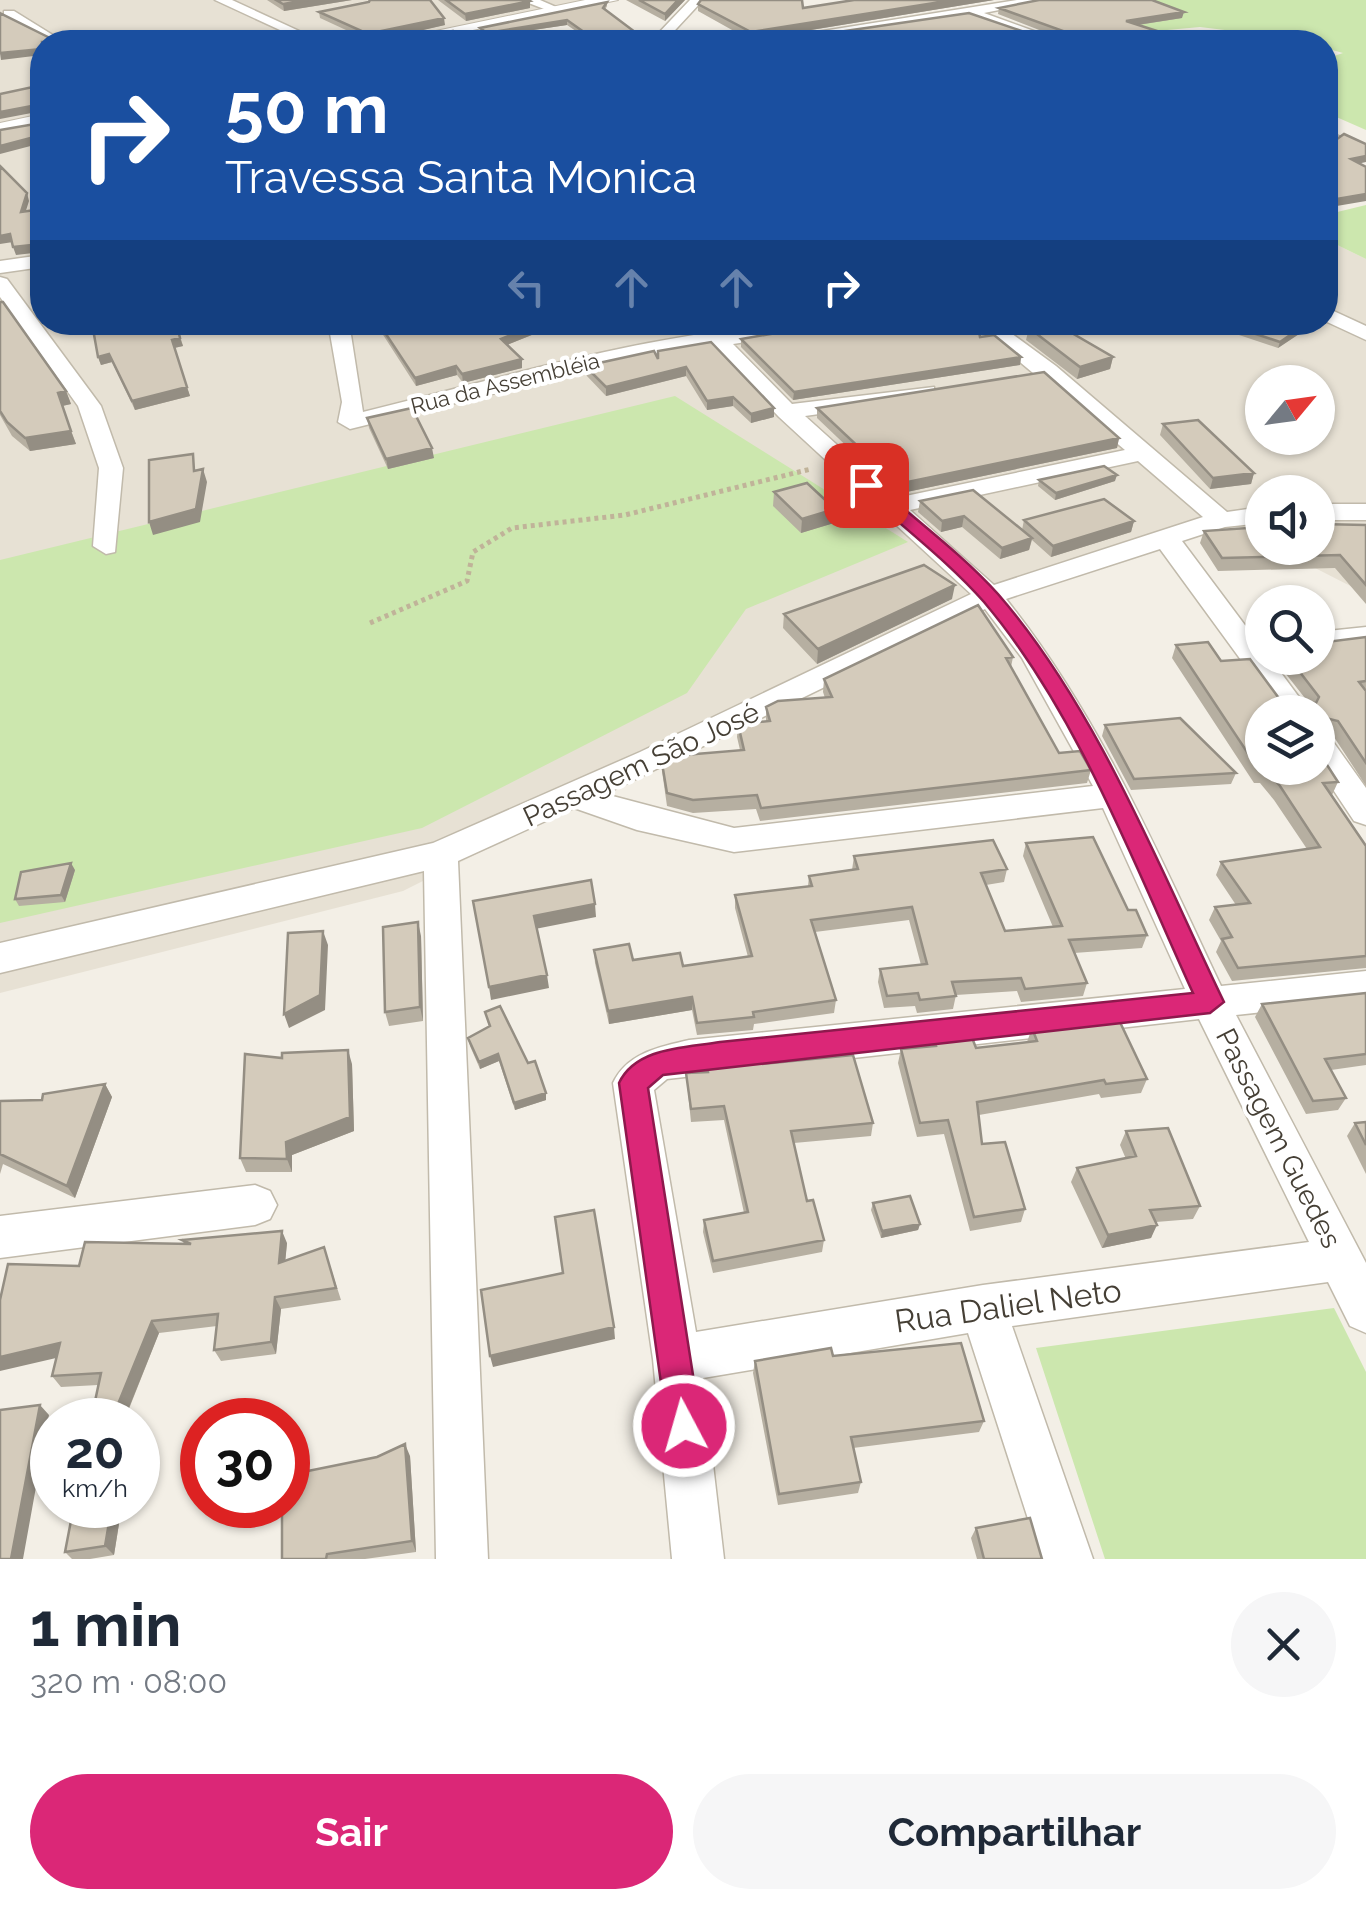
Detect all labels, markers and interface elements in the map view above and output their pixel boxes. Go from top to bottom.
text: 50 m [225,67,389,149]
icon: right [60,70,190,200]
text: Travessa Santa Monica [225,151,697,204]
icon: left [499,260,554,315]
icon: ahead [604,260,659,315]
icon: ahead [709,260,764,315]
icon: right [814,260,869,315]
street label: Rua da Assembléia [408,347,602,419]
north arrow [1245,365,1335,455]
map controls [1245,365,1335,785]
pin [824,443,909,528]
icon: arrive [839,458,894,513]
button: sound [1245,475,1335,565]
button: search [1245,585,1335,675]
street label: Passagem São José [518,695,764,834]
button: layers [1245,695,1335,785]
street label: Passagem Guedes [1209,1023,1348,1254]
street label: Rua Daliel Neto [892,1271,1124,1340]
position arrow [632,1374,736,1478]
speed limit sign: 30 [180,1398,310,1528]
text: 20 [66,1421,124,1480]
text: km/h [62,1473,128,1503]
text: 1 min [30,1590,181,1660]
button: close [1231,1592,1336,1697]
text: 320 m · 08:00 [30,1663,227,1700]
button: Sair [30,1774,673,1889]
button: Compartilhar [693,1774,1336,1889]

